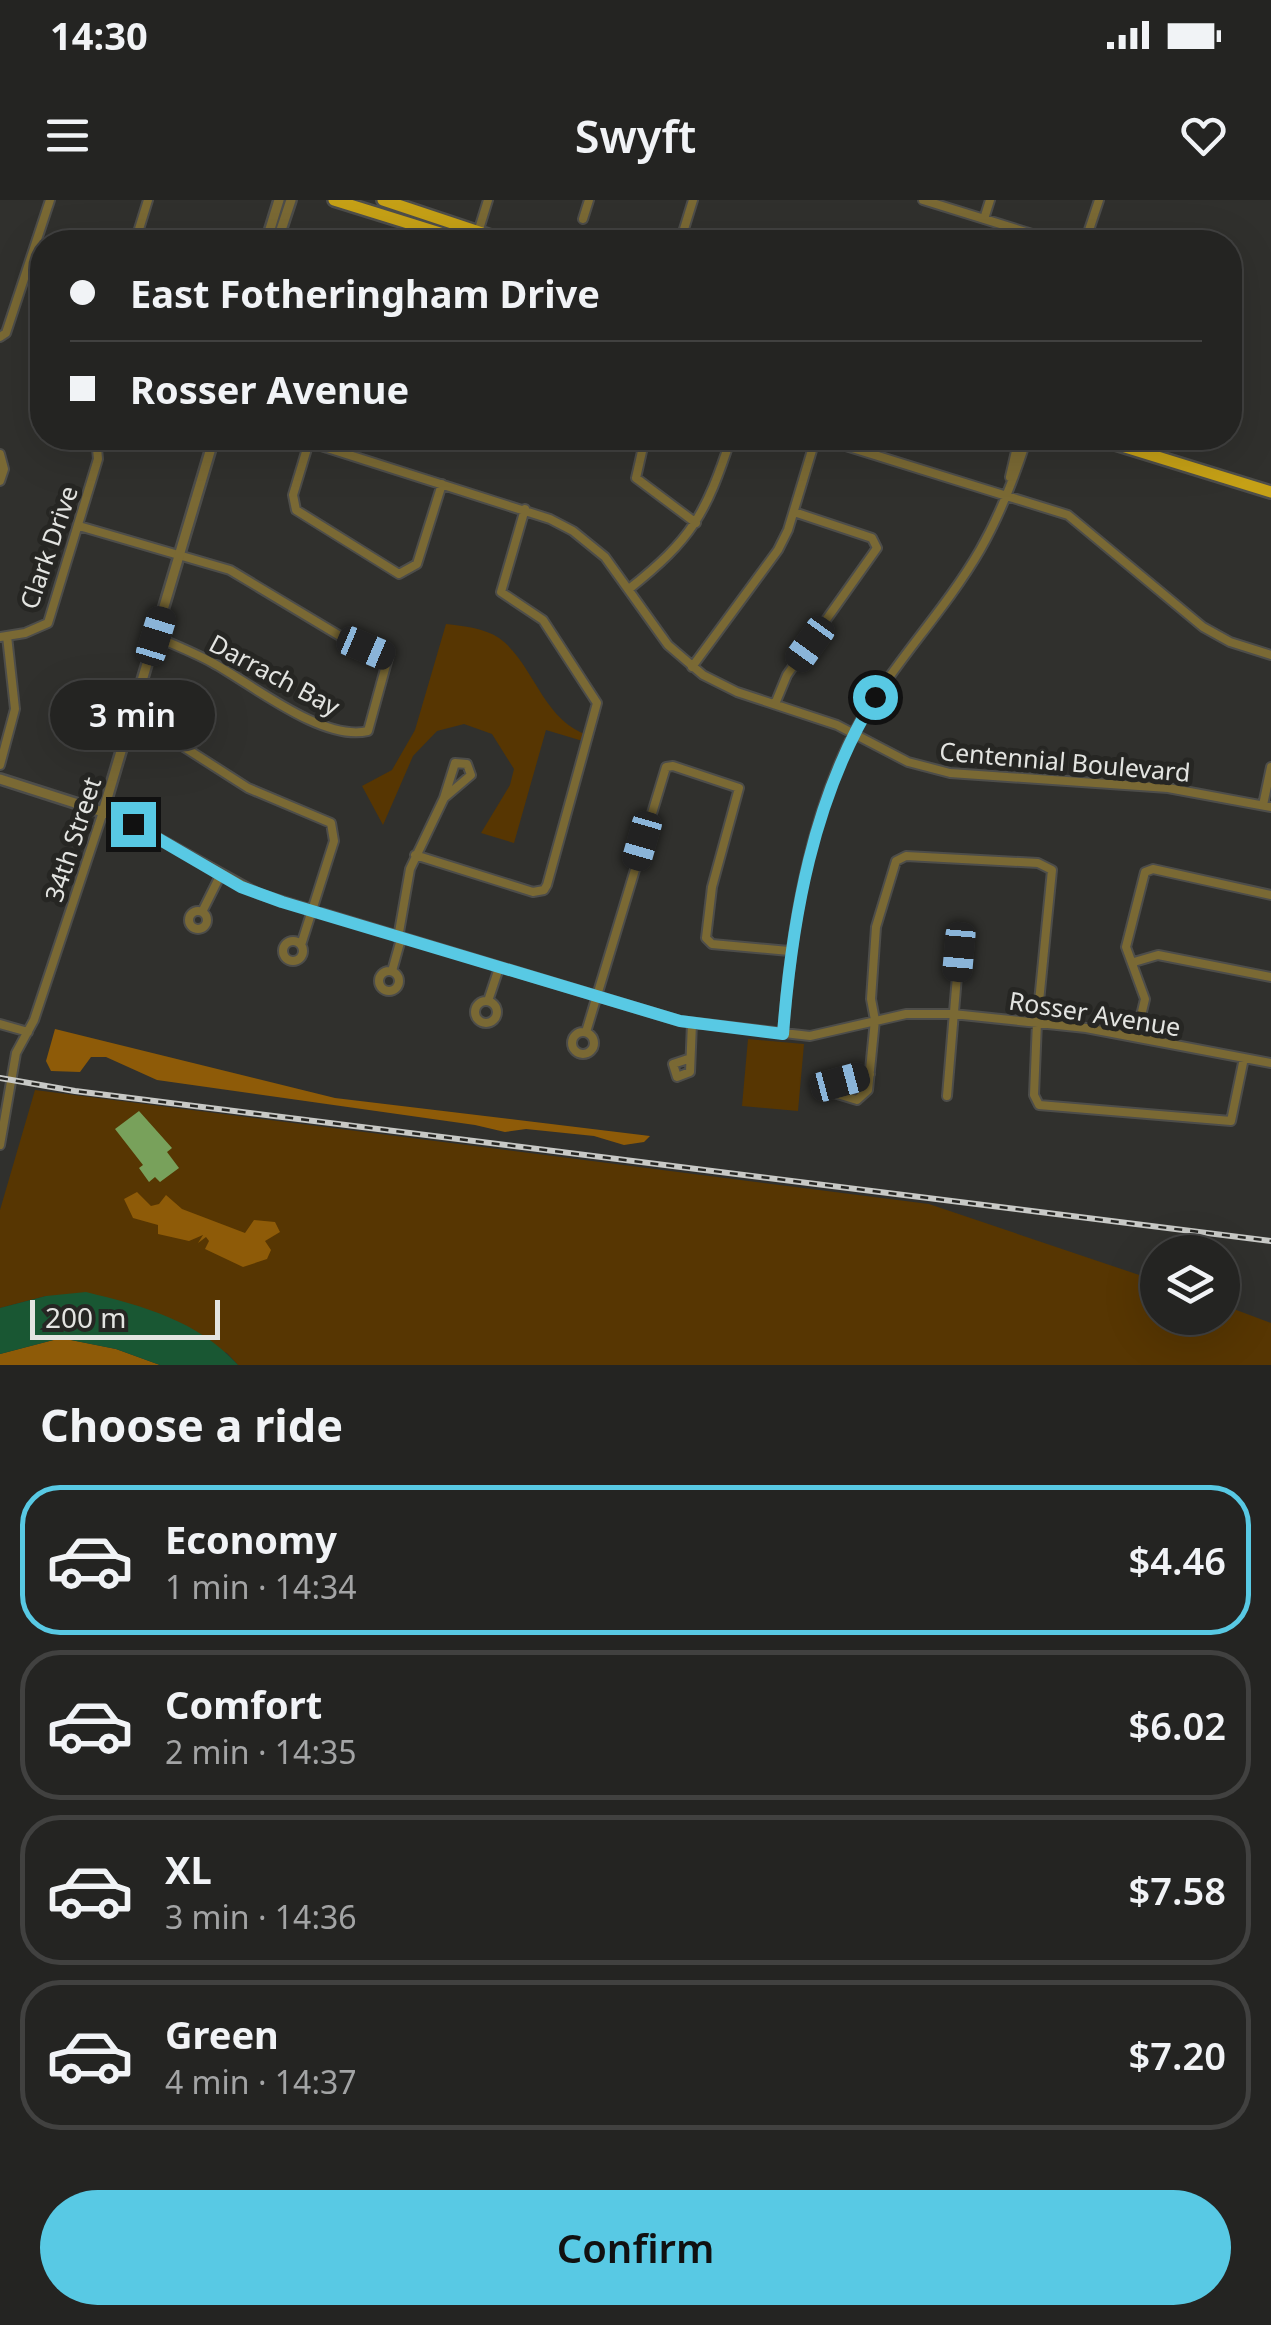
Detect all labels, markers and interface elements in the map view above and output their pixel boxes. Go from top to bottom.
text: 14:30 [50,9,148,61]
text: Swyft [575,105,696,166]
icon: menu [40,108,95,163]
icon: heart [1176,108,1231,163]
text: East Fotheringham Drive [130,267,600,319]
text: Rosser Avenue [130,363,409,415]
street label: Clark Drive [11,481,85,613]
car [133,603,179,669]
car [780,611,840,677]
car [333,622,399,674]
street label: Darrach Bay [204,625,347,723]
route start [853,675,898,720]
callout: 3 min [51,679,216,749]
text: 3 min [89,693,176,736]
street label: Centennial Boulevard [938,733,1192,789]
street label: 34th Street [36,772,108,906]
route end [111,802,156,847]
car [619,808,665,874]
car [941,921,977,983]
street label: Rosser Avenue [1007,983,1183,1043]
car [807,1060,873,1104]
map controls [1140,1235,1240,1335]
button: layers [1140,1235,1240,1335]
scale bar [30,1295,220,1340]
text: 200 m [45,1298,127,1336]
text: Choose a ride [40,1394,343,1455]
text: Economy [165,1513,337,1565]
icon: car [45,1515,135,1605]
text: $4.46 [1129,1534,1226,1586]
text: 1 min · 14:34 [165,1565,357,1608]
text: Comfort [165,1678,322,1730]
icon: car [45,1680,135,1770]
text: $6.02 [1129,1699,1226,1751]
text: 2 min · 14:35 [165,1730,357,1773]
text: XL [165,1843,212,1895]
icon: car [45,1845,135,1935]
text: $7.58 [1129,1864,1226,1916]
text: 3 min · 14:36 [165,1895,357,1938]
text: Green [165,2008,279,2060]
icon: car [45,2010,135,2100]
text: $7.20 [1129,2029,1226,2081]
text: 4 min · 14:37 [165,2060,357,2103]
button: Confirm [40,2190,1231,2305]

